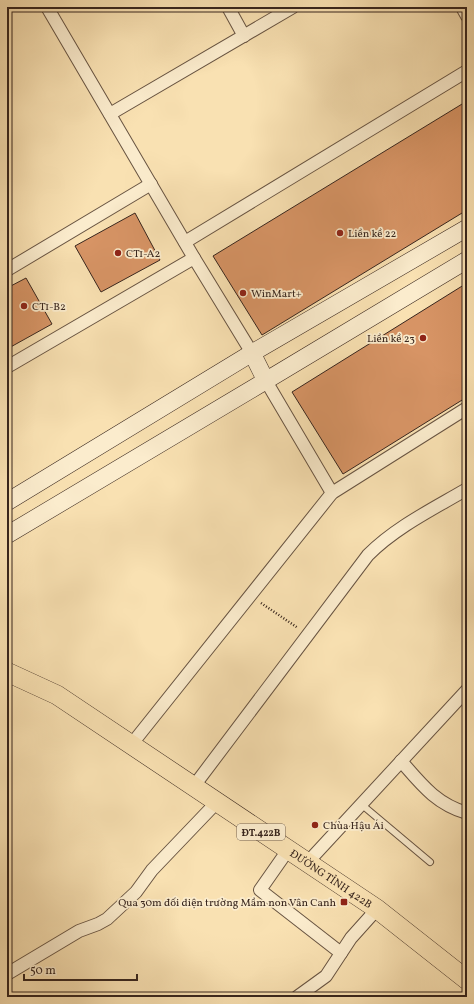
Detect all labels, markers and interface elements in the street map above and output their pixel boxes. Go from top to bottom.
place label: Liền kề 22 [348,227,397,242]
marker: Liền kề 22 [335,228,345,238]
place label: CT1-A2 [126,247,161,262]
marker: CT1-A2 [113,248,123,258]
place label: WinMart+ [251,287,302,302]
marker: WinMart+ [238,288,248,298]
place label: CT1-B2 [32,300,66,315]
marker: CT1-B2 [19,301,29,311]
place label: Liền kề 23 [367,332,415,347]
marker: Liền kề 23 [418,333,428,343]
place label: Chùa Hậu Ái [323,819,384,834]
marker: Chùa Hậu Ái [310,820,320,830]
road number: ĐT.422B [237,824,285,840]
street label: ĐƯỜNG TỈNH 422B [286,847,375,913]
place label: Qua 30m đối diện trường Mầm non Vân Canh [118,896,336,911]
marker: Qua 30m đối diện trường Mầm non Vân Canh [339,897,349,907]
scale bar [24,956,137,982]
text: 50 m [30,963,56,979]

